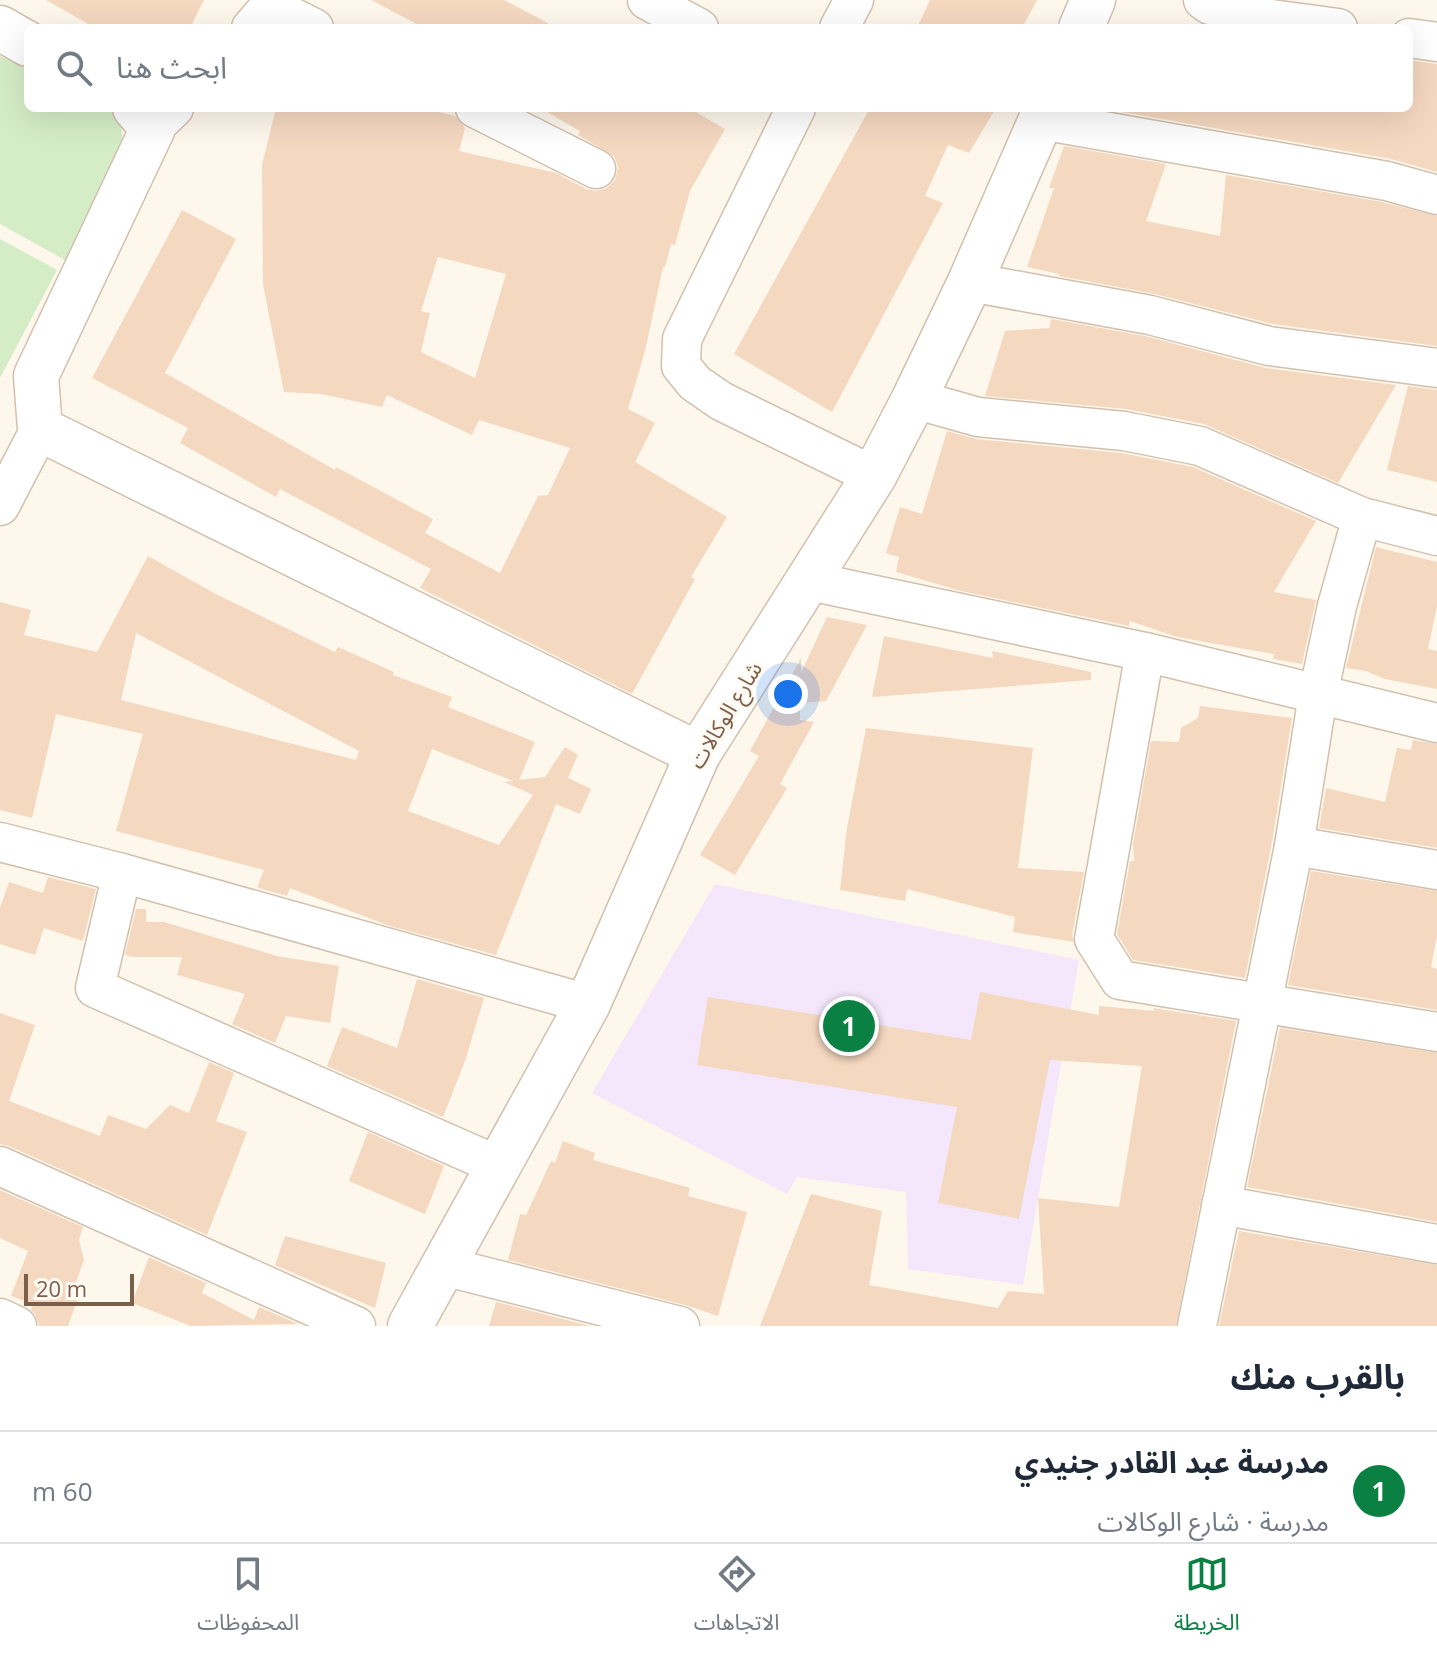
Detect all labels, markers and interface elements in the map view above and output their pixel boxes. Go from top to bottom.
search box [24,24,1413,112]
icon: search [52,46,96,90]
text: ابحث هنا [116,46,227,87]
street label: شارع الوكالات [680,655,770,775]
your location [768,674,808,714]
pin: 1 [823,996,875,1056]
scale bar [24,1270,134,1306]
text: 20 m [36,1273,87,1303]
text: بالقرب منك [1230,1353,1405,1399]
text: مدرسة عبد القادر جنيدي [1014,1441,1329,1482]
text: 60 m [32,1473,93,1509]
text: 1 [1372,1473,1386,1509]
text: مدرسة · شارع الوكالات [1098,1503,1329,1539]
tab: المحفوظات [197,1552,299,1646]
tab: الاتجاهات [694,1552,780,1646]
tab: الخريطة [1174,1552,1240,1646]

